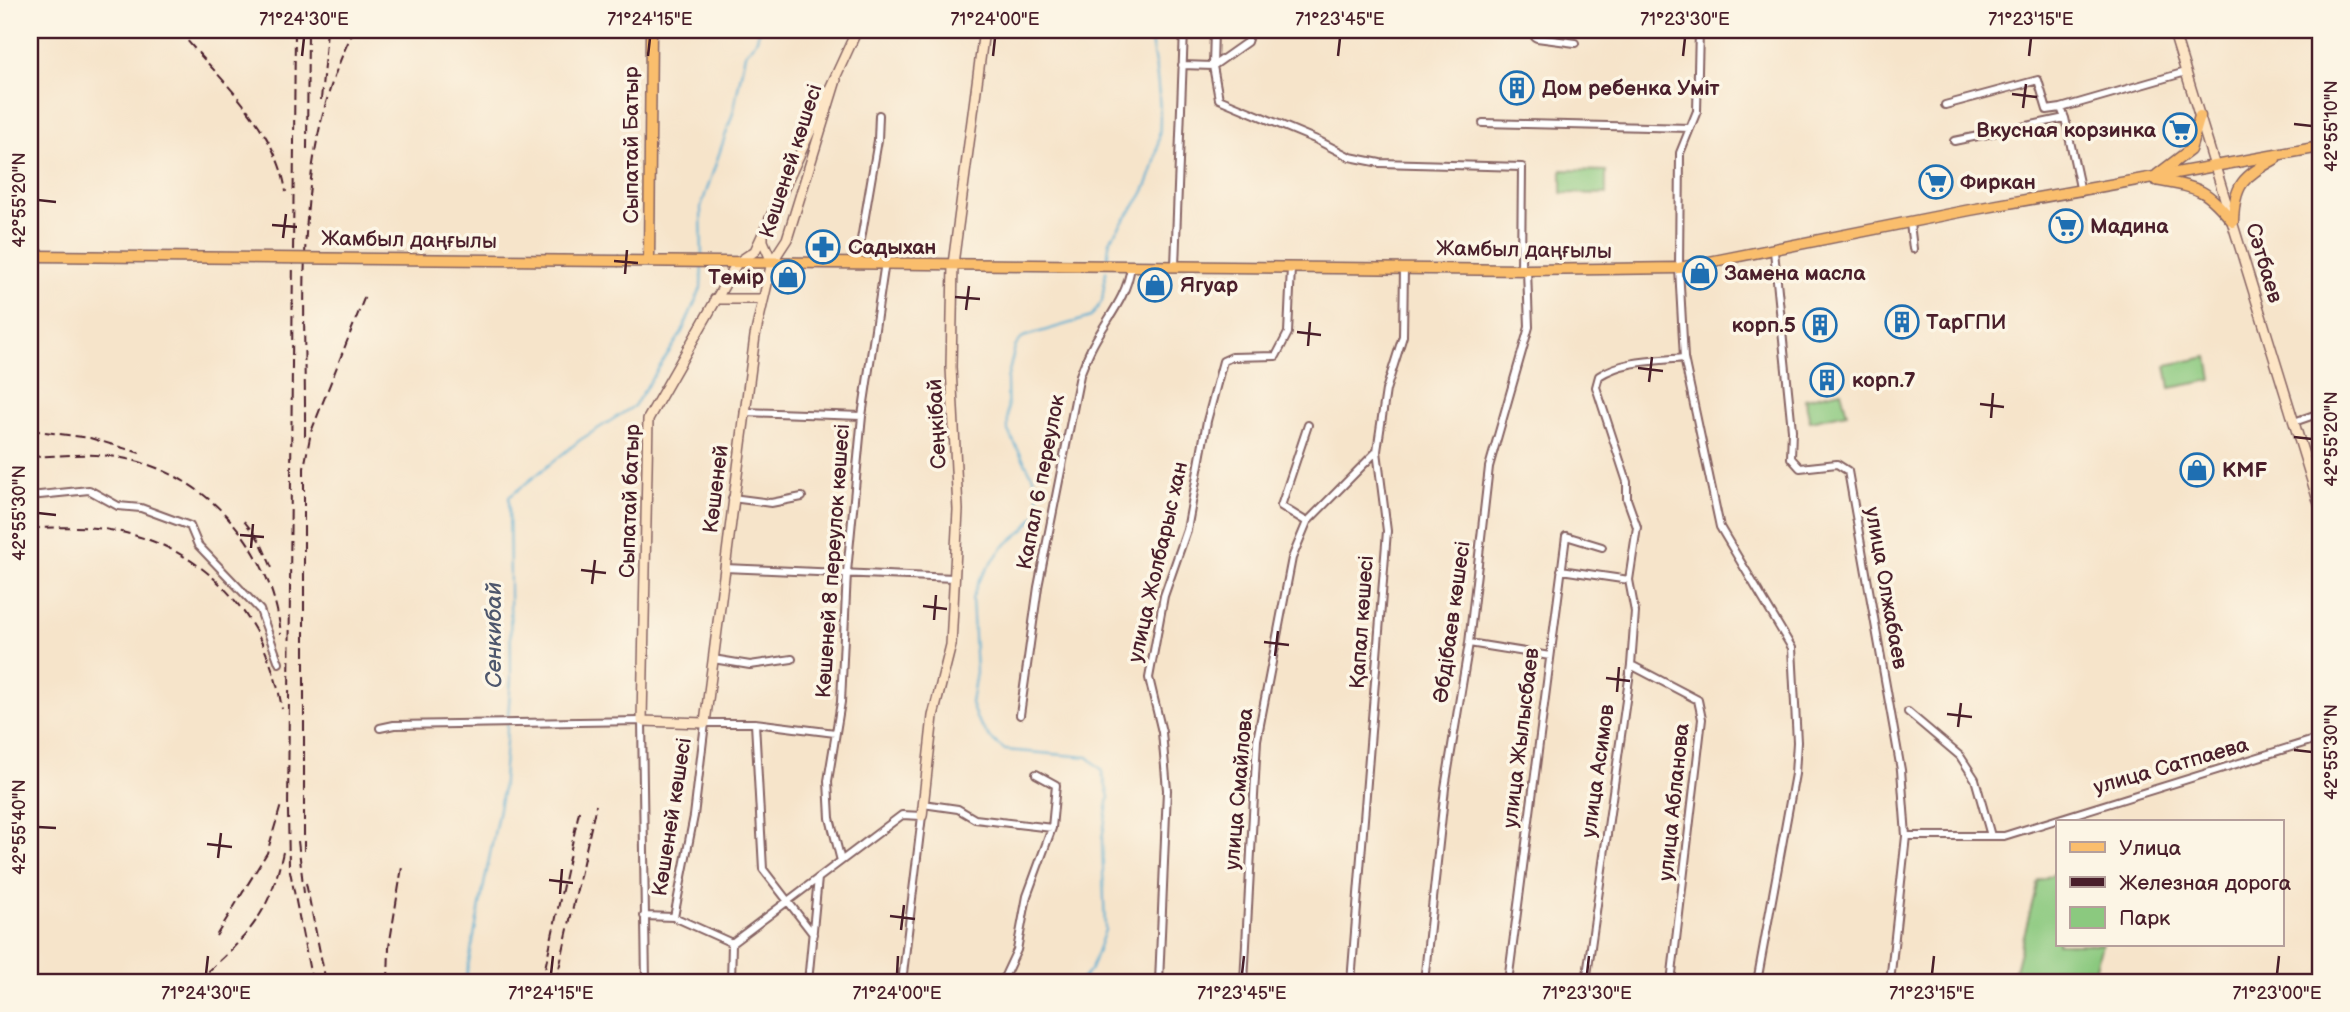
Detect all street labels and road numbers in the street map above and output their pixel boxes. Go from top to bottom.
street label: Сыпатай Батыр [619,66,644,223]
street label: Көшеней көшесі [754,81,828,241]
street label: Сәтбаев [2240,220,2288,306]
street label: Жамбыл даңғылы [321,226,497,254]
street label: Жамбыл даңғылы [1436,236,1612,264]
street label: Сеңкібай [922,378,952,470]
street label: Капал 6 переулок [1012,392,1070,572]
street label: Сыпатай батыр [615,423,645,578]
street label: Көшеней 8 переулок көшесі [811,423,855,699]
street label: Көшеней [698,443,734,535]
street label: улица Жолбарыс хан [1123,459,1193,665]
street label: улица Олжабаев [1859,505,1913,671]
street label: Әбдібаев көшесі [1428,540,1476,704]
street label: Қапал көшесі [1345,554,1379,690]
street label: улица Жылысбаев [1498,647,1544,829]
street label: улица Асимов [1576,703,1620,839]
street label: улица Смайлова [1219,706,1259,871]
street label: улица Абланова [1653,721,1695,882]
street label: улица Сатпаева [2091,732,2252,800]
street label: Көшеней көшесі [647,736,697,898]

